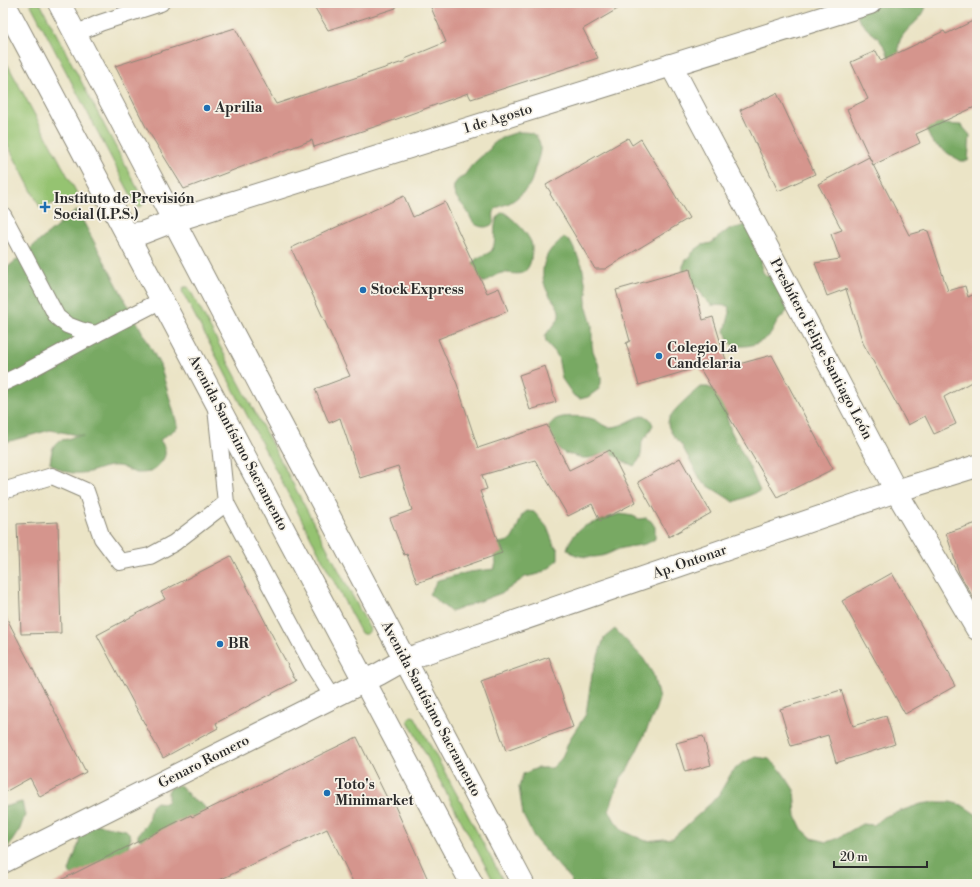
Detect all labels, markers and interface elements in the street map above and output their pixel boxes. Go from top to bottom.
place label: Aprilia [214,99,263,117]
street label: 1 de Agosto [461,100,535,138]
marker: Aprilia [202,103,212,113]
place label: Instituto de Previsión Social (I.P.S.) [54,190,195,224]
marker: Instituto de Previsión Social (I.P.S.) [39,201,51,213]
street label: Presbítero Felipe Santiago León [766,255,877,443]
place label: Stock Express [371,281,464,299]
marker: Stock Express [358,285,368,295]
place label: Colegio La Candelaria [667,339,741,373]
street label: Avenida Santísimo Sacramento [184,351,292,534]
marker: Colegio La Candelaria [654,351,664,361]
street label: Ap. Ontonar [650,541,729,583]
street label: Avenida Santísimo Sacramento [377,617,485,800]
place label: BR [228,635,250,653]
marker: BR [215,639,225,649]
street label: Genaro Romero [155,731,253,793]
place label: Toto's Minimarket [335,776,415,810]
marker: Toto's Minimarket [322,788,332,798]
scale bar [834,843,927,869]
text: 20 m [840,850,868,865]

